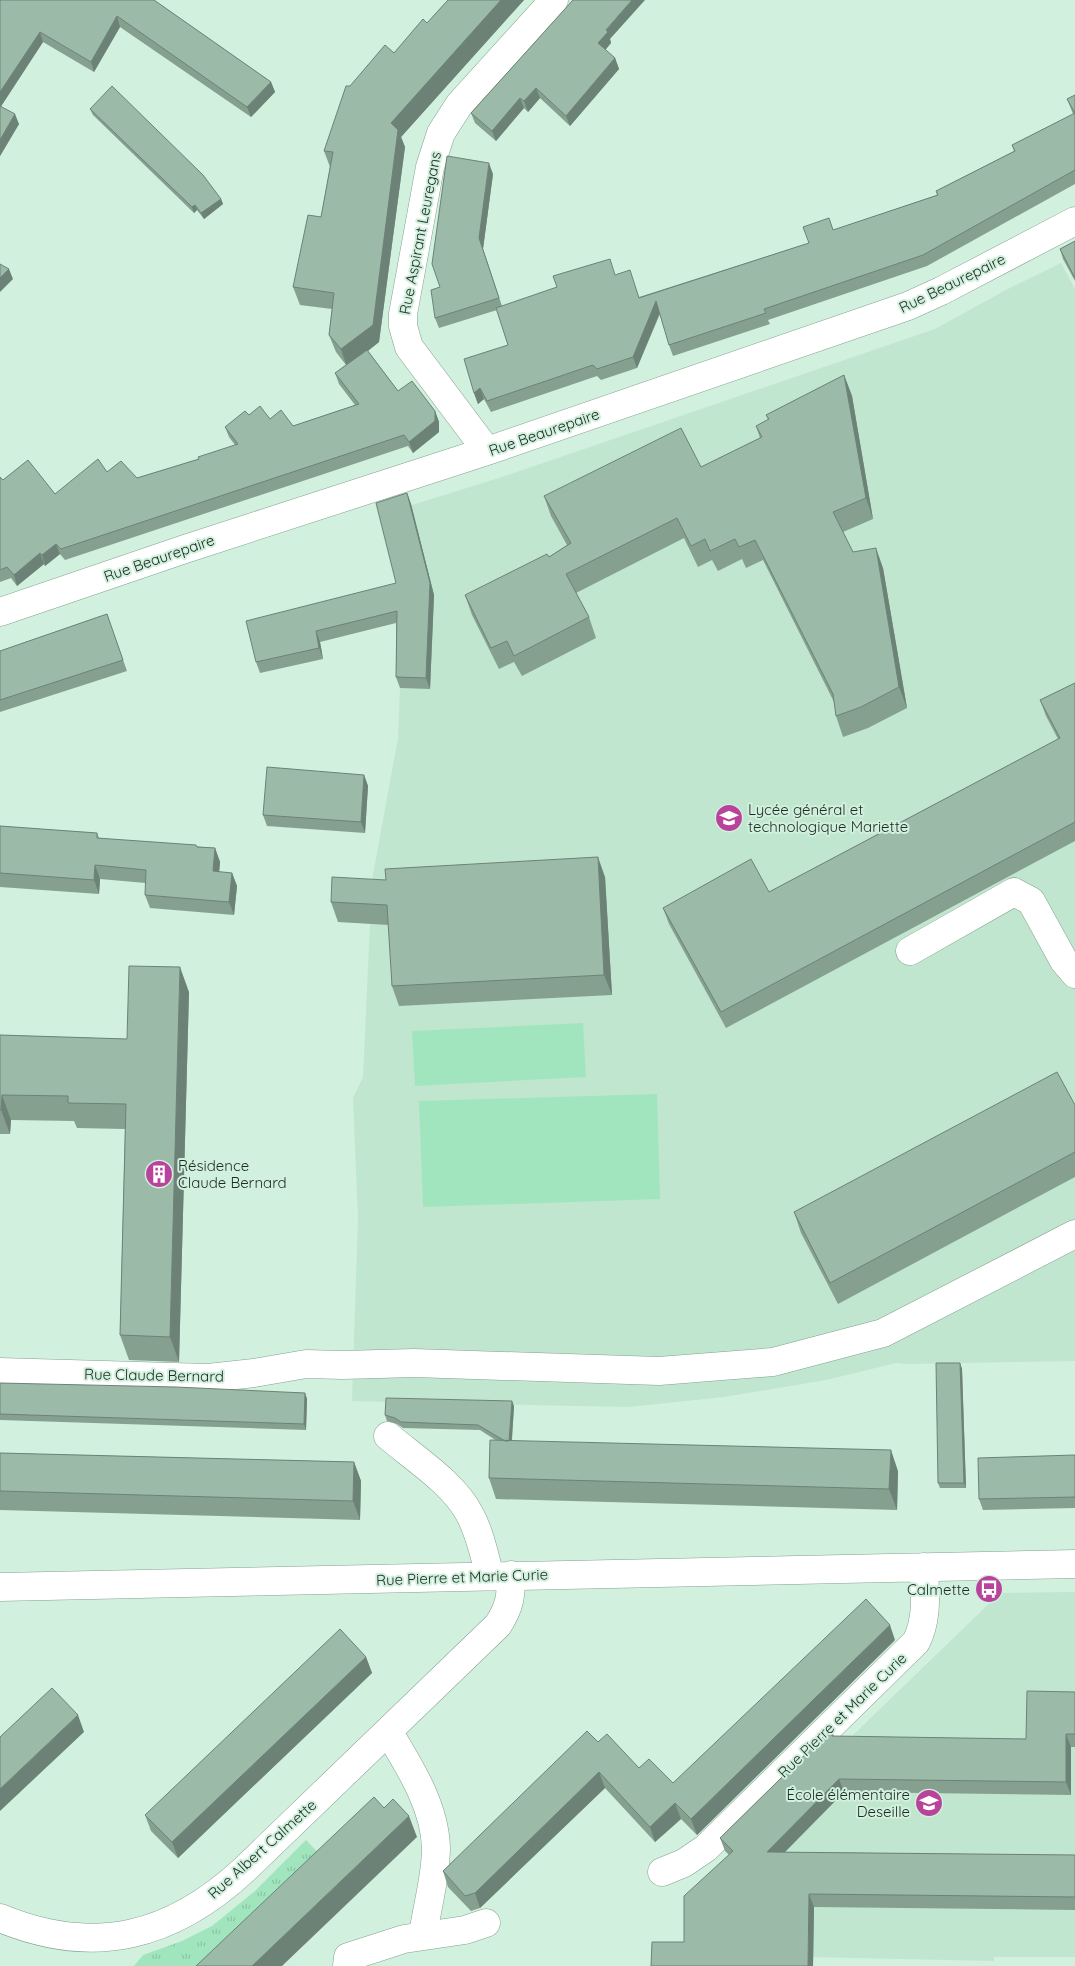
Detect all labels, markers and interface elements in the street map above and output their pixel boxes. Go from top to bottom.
street label: Rue Aspirant Leuregans [395,150,445,316]
street label: Rue Beaurepaire [896,249,1008,317]
street label: Rue Beaurepaire [486,404,602,460]
street label: Rue Beaurepaire [101,530,217,586]
place label: Lycée général et technologique Mariette [748,800,908,836]
school or university icon: Lycée général et technologique Mariette [714,803,744,833]
place label: Résidence Claude Bernard [178,1156,287,1192]
building icon: Résidence Claude Bernard [144,1159,174,1189]
street label: Rue Claude Bernard [84,1364,224,1386]
street label: Rue Pierre et Marie Curie [376,1565,548,1589]
bus stop icon: Calmette [974,1574,1004,1604]
place label: Calmette [907,1580,970,1599]
street label: Rue Pierre et Marie Curie [774,1648,910,1782]
place label: École élémentaire Deseille [786,1785,910,1821]
school or university icon: École élémentaire Deseille [914,1788,944,1818]
street label: Rue Albert Calmette [204,1795,320,1903]

